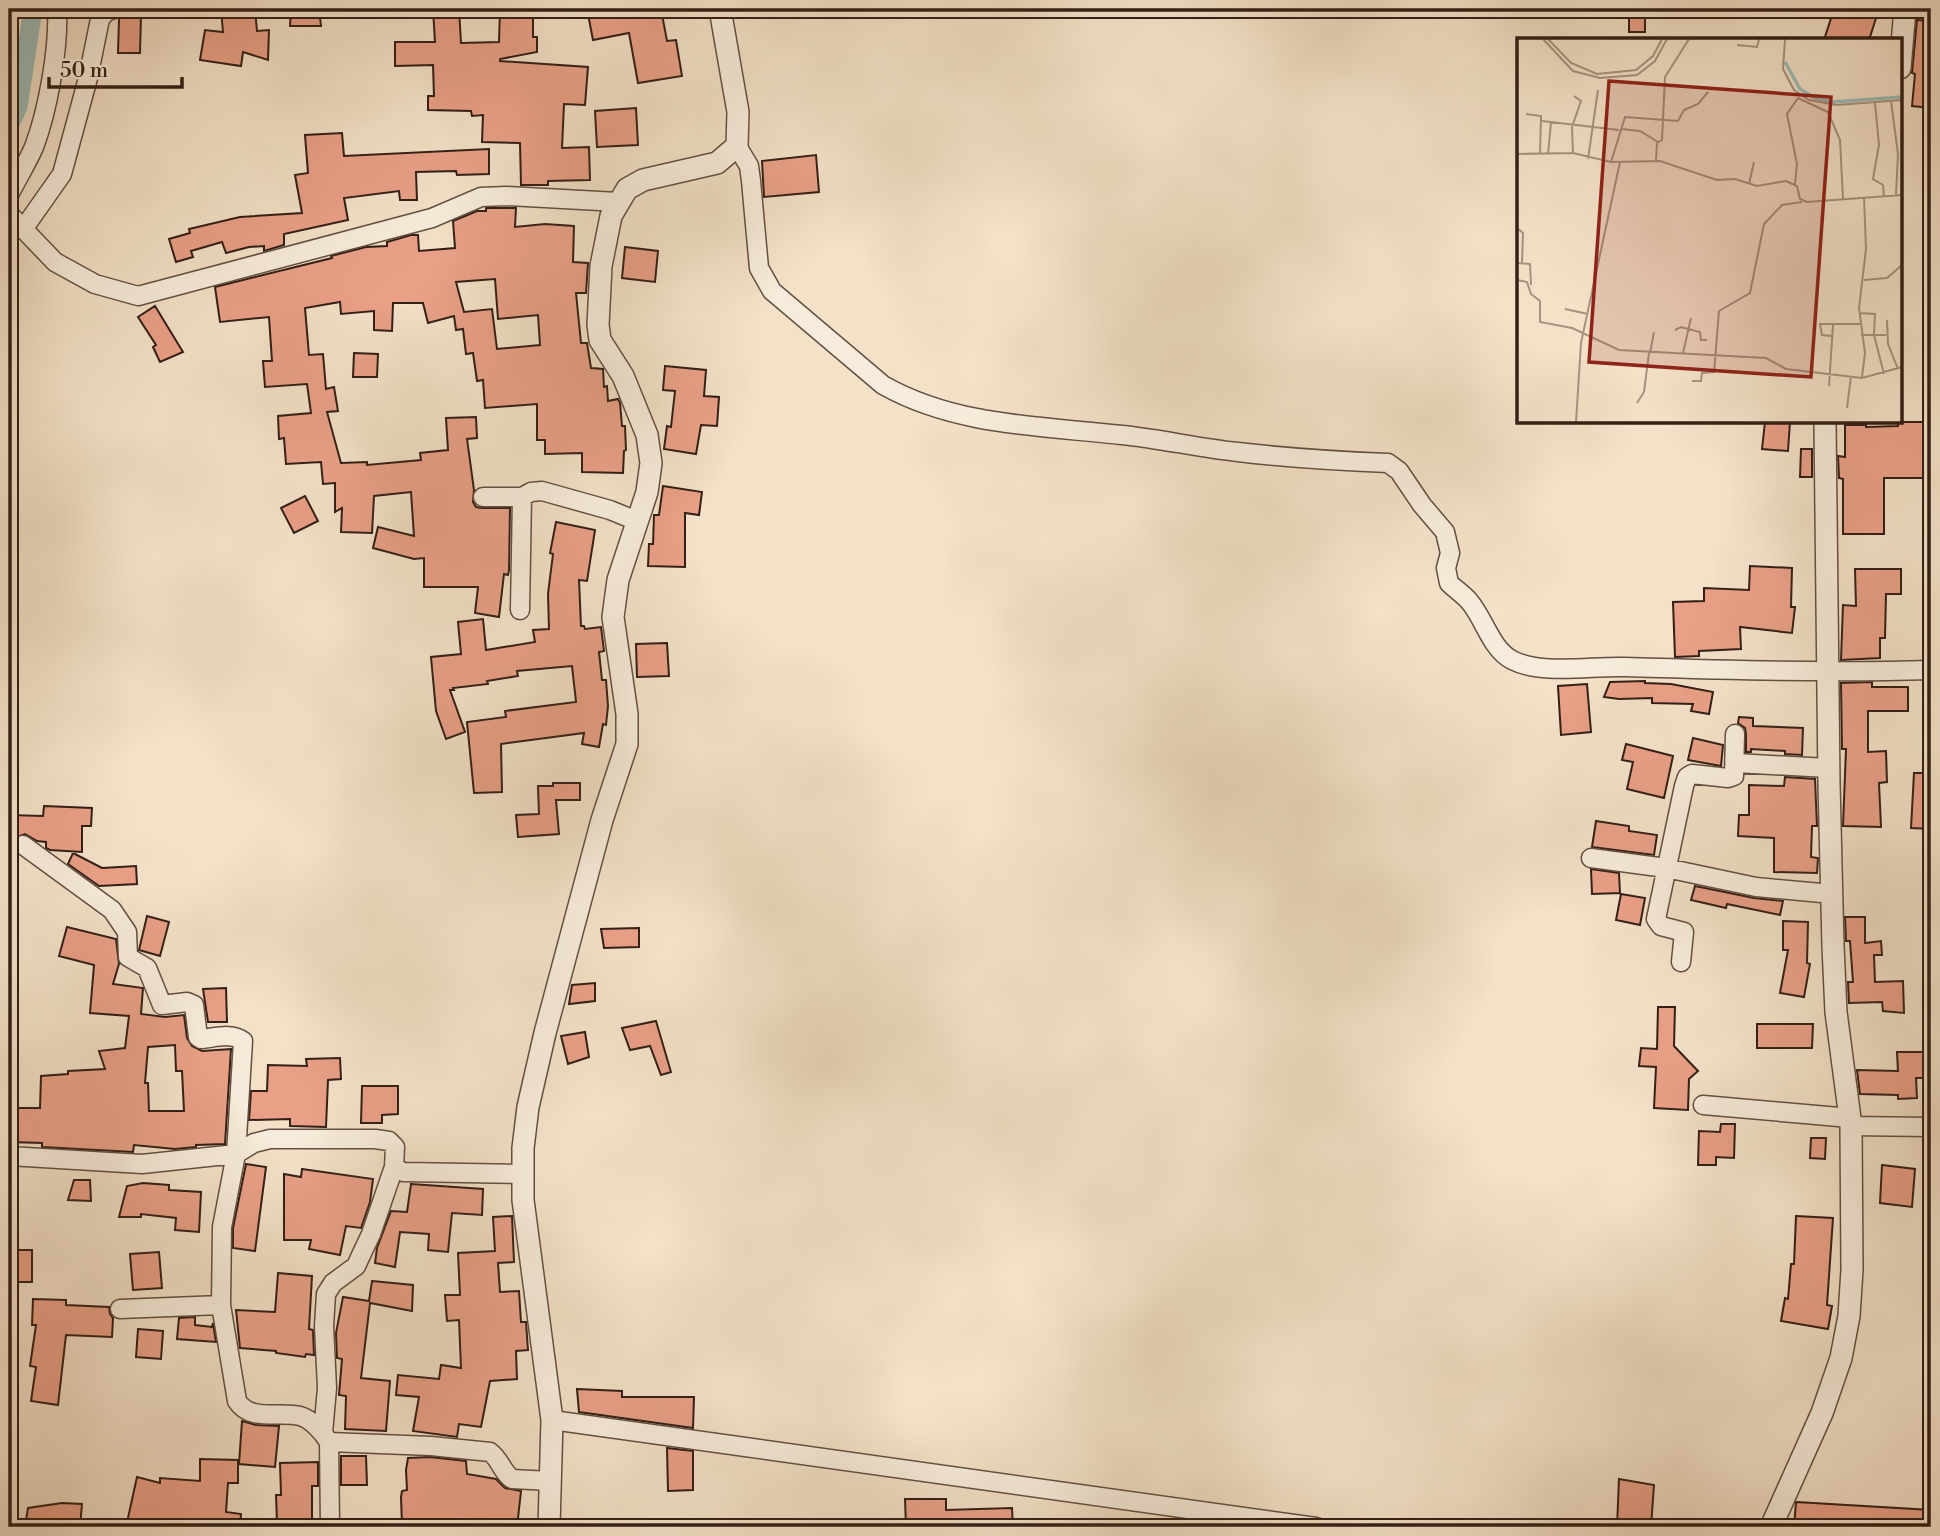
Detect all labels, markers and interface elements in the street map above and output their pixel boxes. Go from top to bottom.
inset map [1517,38,1902,424]
scale bar [49,46,182,90]
text: 50 m [60,58,108,84]

